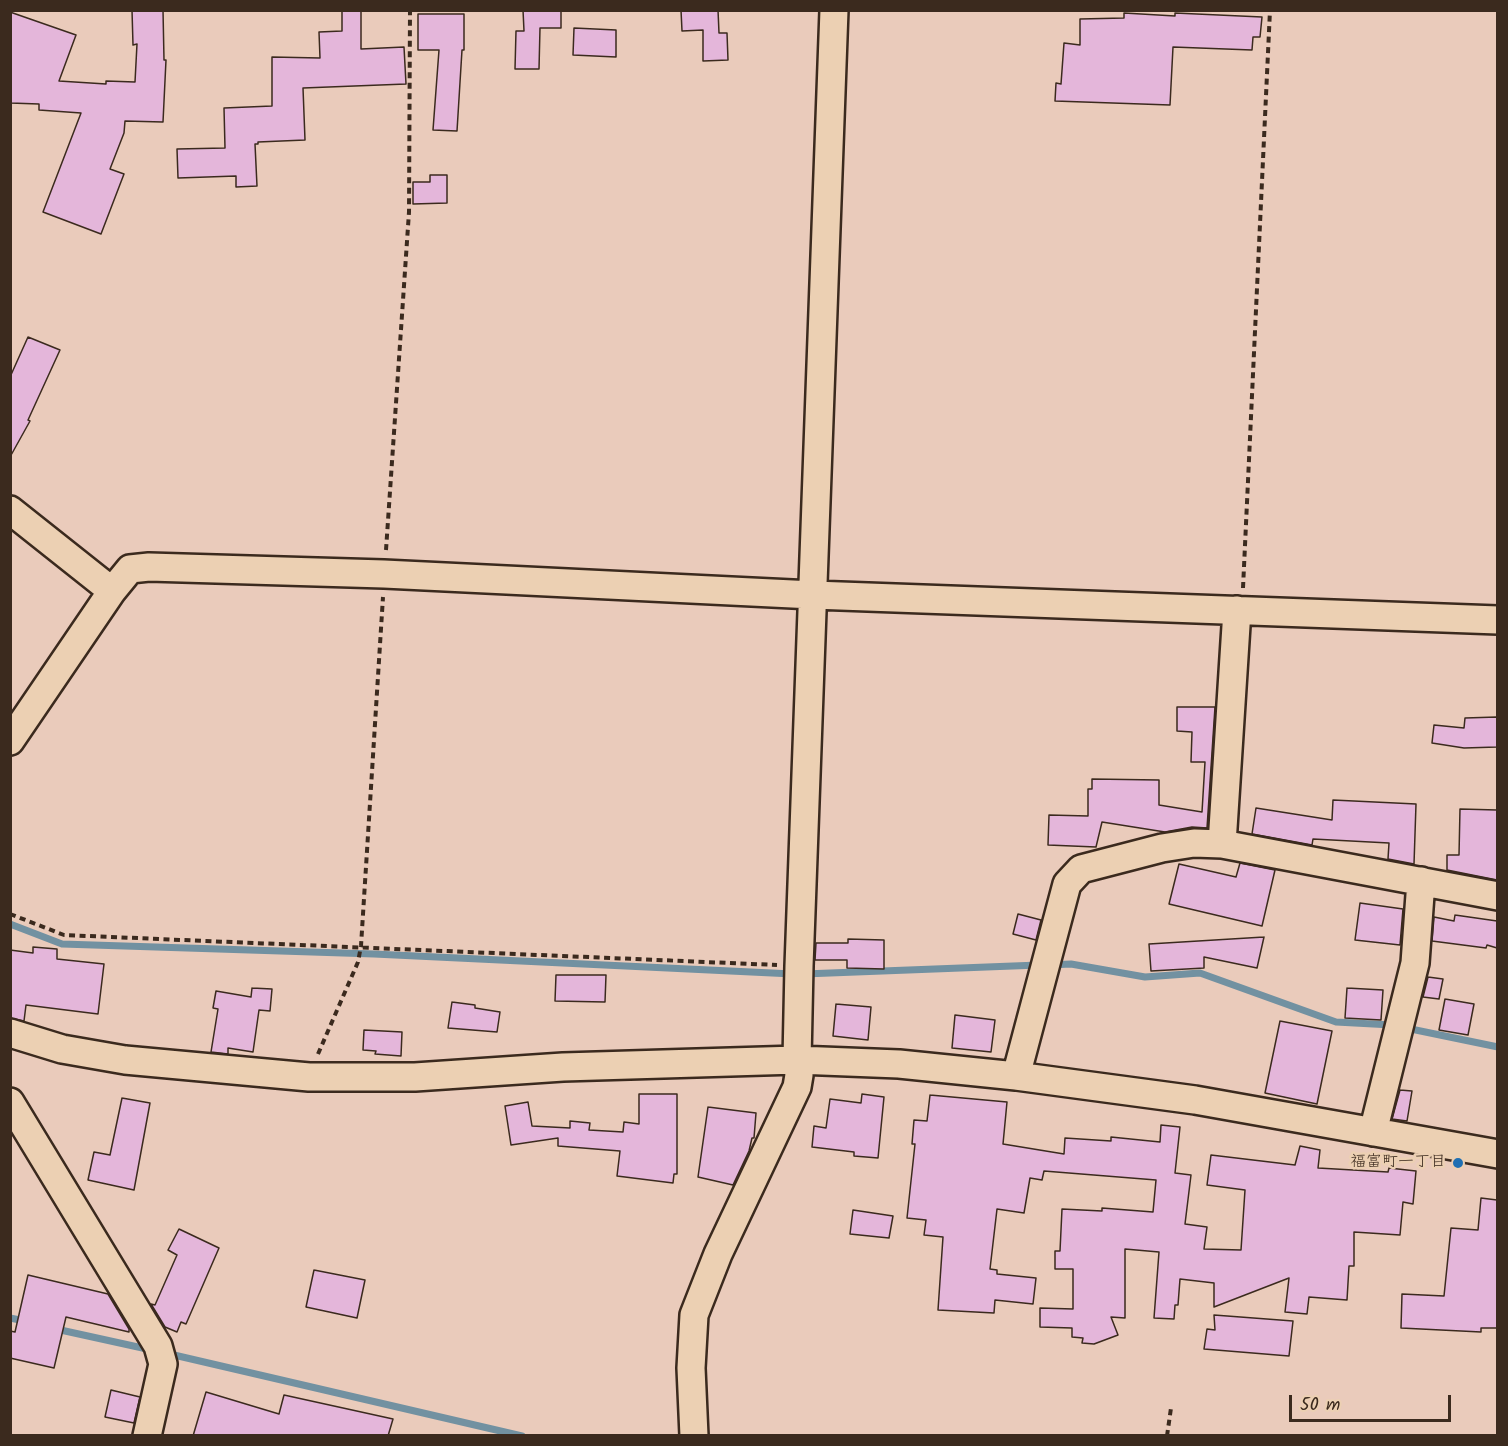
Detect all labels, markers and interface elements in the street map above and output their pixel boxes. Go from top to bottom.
place label: 福富町一丁目 [1350,1153,1446,1173]
marker: 福富町一丁目 [1451,1156,1465,1170]
scale bar [1292,1383,1454,1421]
text: 50 m [1300,1391,1340,1420]

